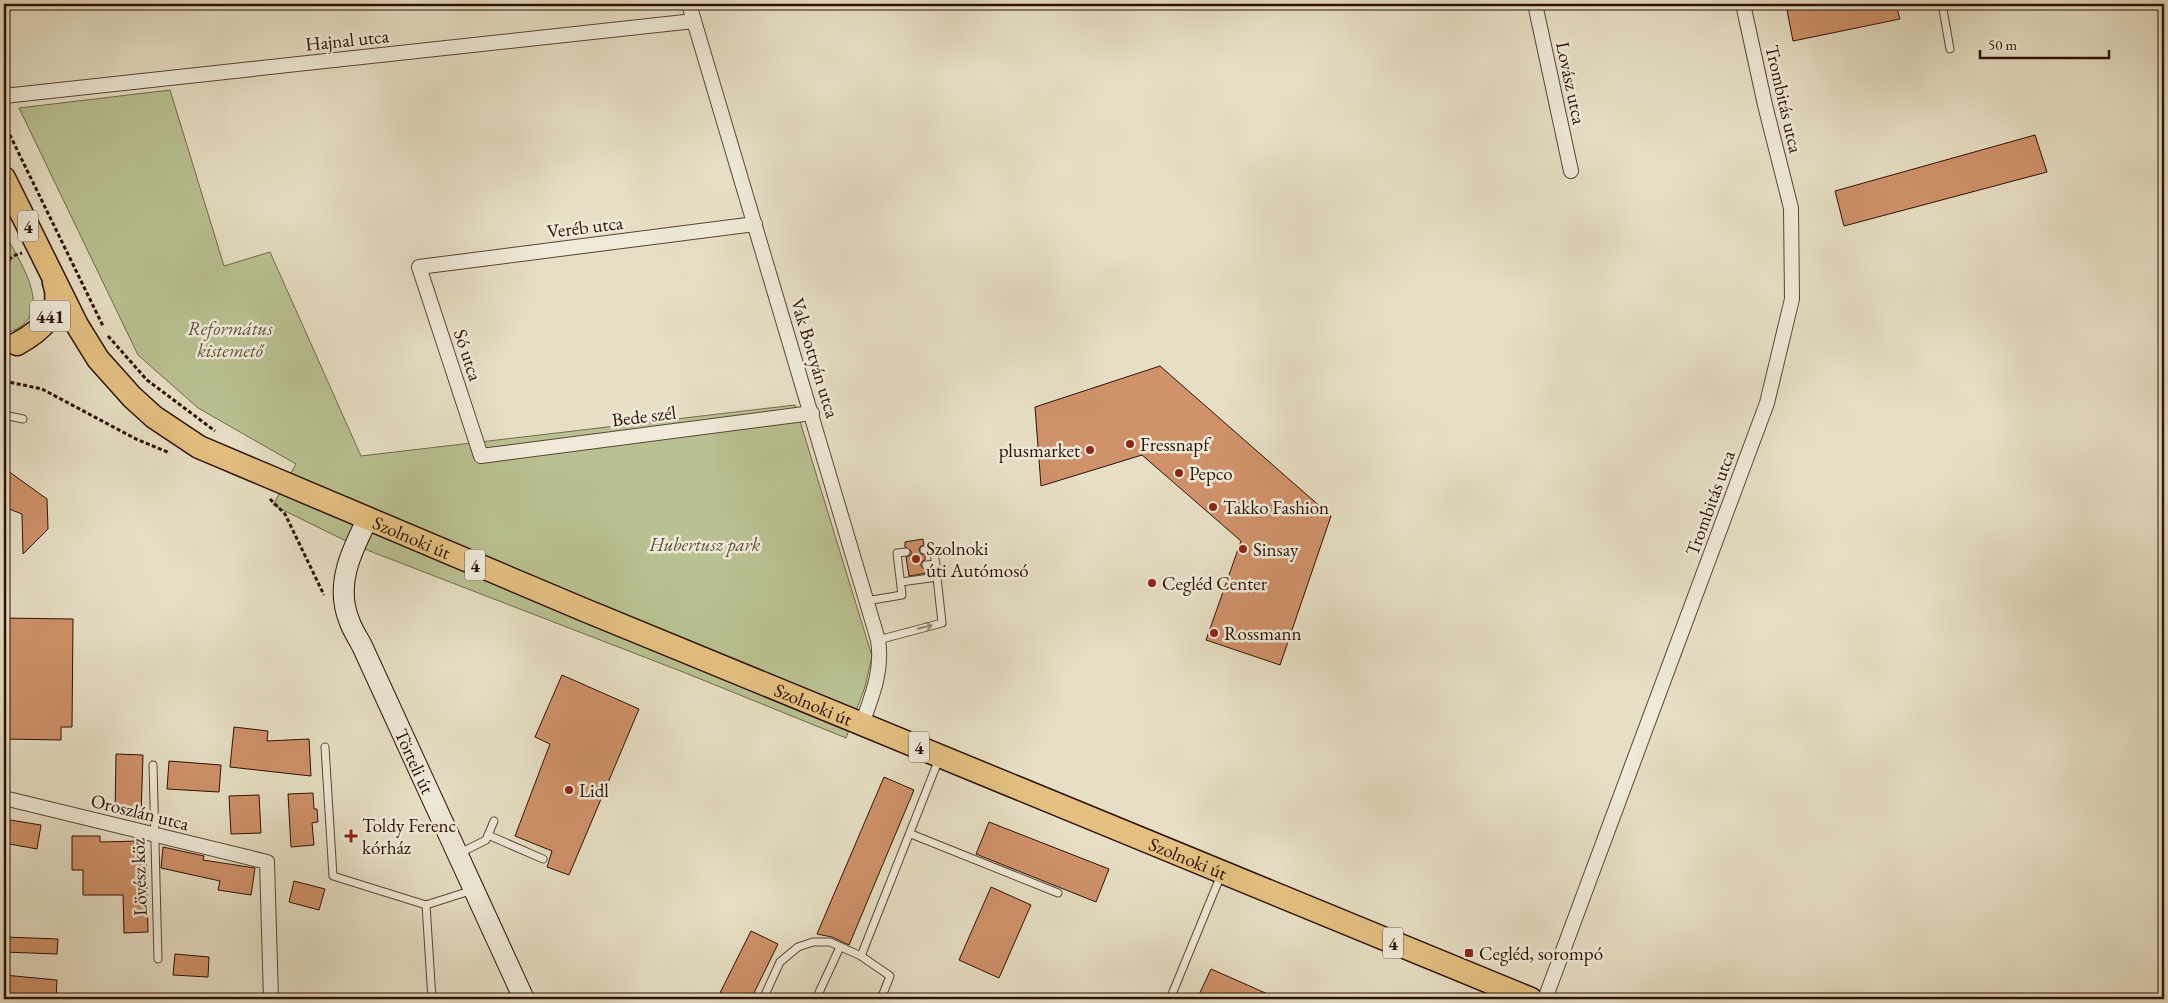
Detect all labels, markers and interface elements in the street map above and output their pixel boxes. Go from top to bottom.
street label: Hajnal utca [304,23,391,57]
scale bar [1980,28,2109,60]
text: 50 m [1988,35,2017,54]
street label: Lovász utca [1550,39,1592,127]
street label: Trombitás utca [1759,42,1809,156]
road number: 4 [18,210,38,242]
street label: Veréb utca [545,210,625,244]
street label: Vak Bottyán utca [785,295,845,421]
road number: 441 [30,300,70,332]
park label: Református kistemető [188,316,273,363]
street label: Só utca [448,326,488,384]
street label: Bede szél [610,400,678,432]
place label: Fressnapf [1140,432,1211,457]
place label: plusmarket [999,438,1080,463]
marker: Fressnapf [1124,438,1136,450]
marker: plusmarket [1084,444,1096,456]
street label: Trombitás utca [1679,447,1741,559]
place label: Pepco [1189,461,1233,486]
marker: Pepco [1173,467,1185,479]
place label: Takko Fashion [1223,495,1329,520]
marker: Takko Fashion [1207,501,1219,513]
street label: Szolnoki út [369,509,455,565]
park label: Hubertusz park [649,532,761,557]
place label: Szolnoki úti Autómosó [926,536,1029,583]
place label: Sinsay [1253,537,1299,562]
marker: Sinsay [1237,543,1249,555]
road number: 4 [465,550,485,580]
marker: Szolnoki úti Autómosó [910,553,922,565]
place label: Cegléd Center [1162,571,1268,596]
marker: Cegléd Center [1146,577,1158,589]
place label: Rossmann [1224,621,1302,646]
one-way arrow [917,622,933,632]
marker: Rossmann [1208,627,1220,639]
street label: Szolnoki út [771,677,856,731]
street label: Törteli út [389,725,441,798]
road number: 4 [909,732,929,762]
place label: Lidl [579,778,609,803]
marker: Lidl [563,784,575,796]
street label: Oroszlán utca [88,788,192,836]
place label: Toldy Ferenc kórház [362,813,457,860]
marker: Toldy Ferenc kórház [344,829,358,843]
street label: Szolnoki út [1145,831,1231,885]
street label: Lövész köz [125,837,153,916]
road number: 4 [1383,928,1403,958]
place label: Cegléd, sorompó [1479,941,1603,966]
marker: Cegléd, sorompó [1463,947,1475,959]

